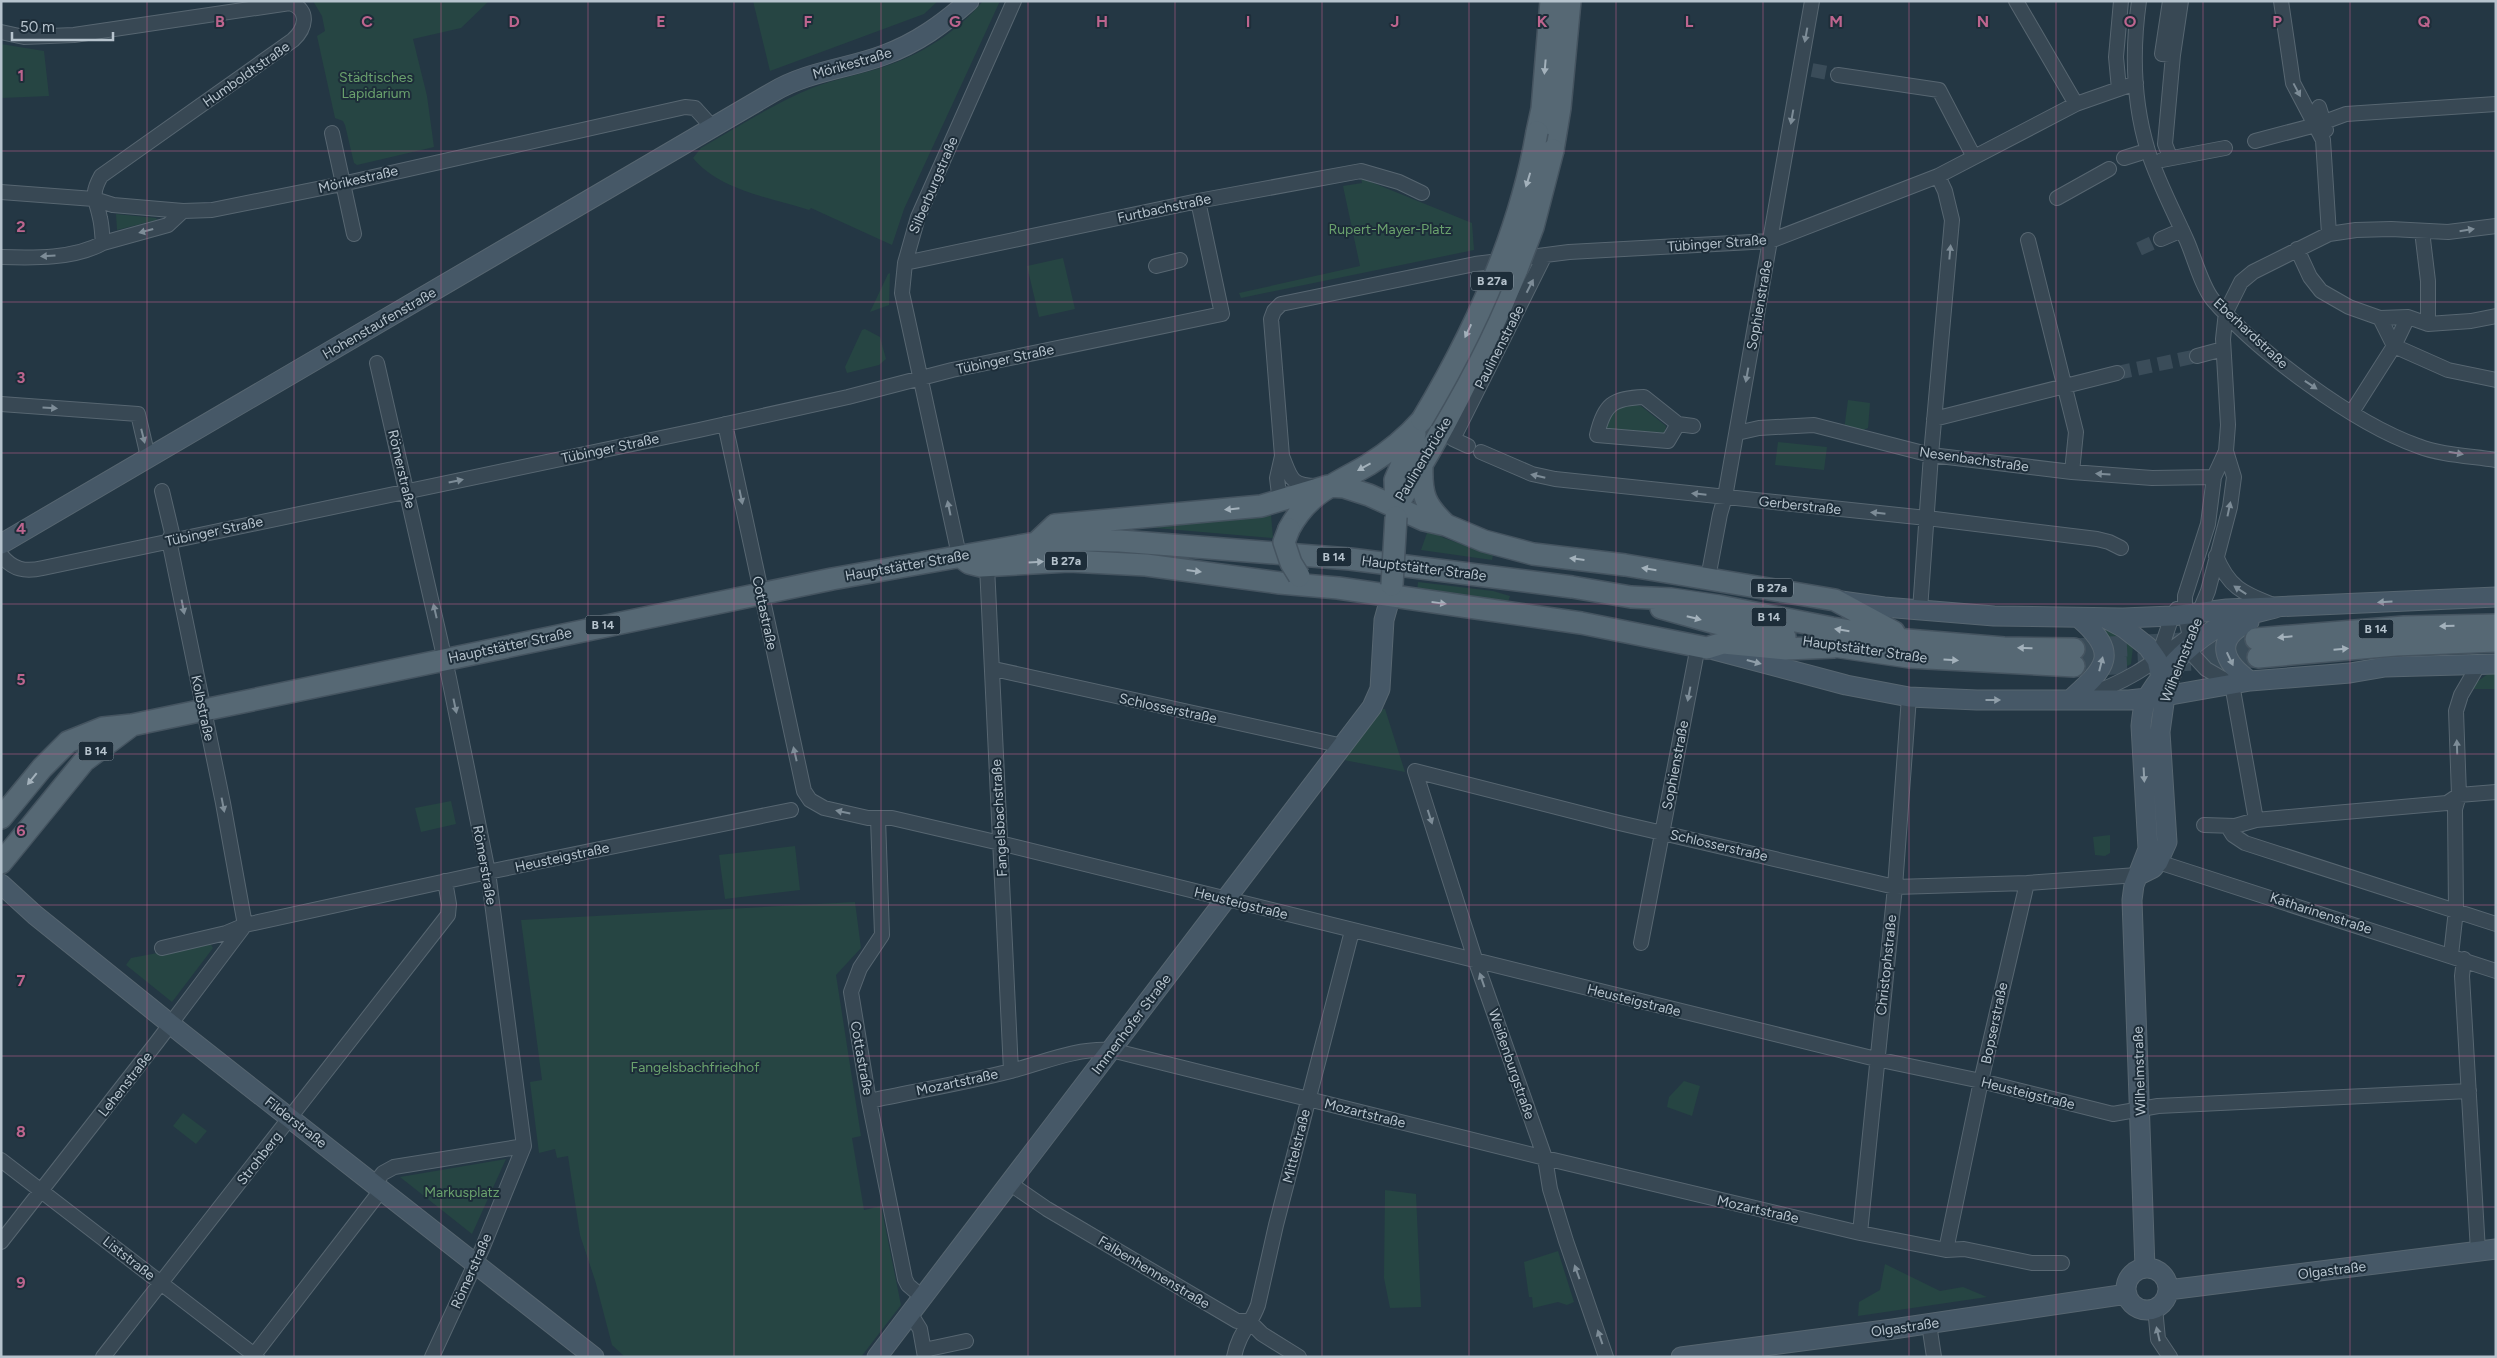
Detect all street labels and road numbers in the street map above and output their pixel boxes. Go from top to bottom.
street label: Humboldtstraße [199,38,293,111]
street label: Mörikestraße [811,44,894,83]
street label: Silberburgstraße [905,134,962,236]
street label: Mörikestraße [317,162,400,197]
street label: Furtbachstraße [1116,190,1213,227]
street label: Tübinger Straße [1667,232,1768,255]
street label: Sophienstraße [1743,259,1776,351]
road number: B 27a [1471,272,1513,290]
street label: Hohenstaufenstraße [319,284,439,363]
street label: Eberhardstraße [2210,294,2292,373]
street label: Paulinenstraße [1471,302,1528,392]
street label: Tübinger Straße [955,341,1056,378]
street label: Paulinenbrücke [1392,414,1455,504]
street label: Römerstraße [384,428,419,511]
street label: Tübinger Straße [560,430,661,467]
street label: Nesenbachstraße [1918,443,2030,476]
street label: Gerberstraße [1758,493,1842,518]
street label: Tübinger Straße [164,513,265,550]
street label: Hauptstätter Straße [844,546,971,585]
road number: B 14 [1316,548,1352,566]
road number: B 27a [1045,552,1087,570]
street label: Hauptstätter Straße [1361,552,1488,585]
street label: Cottastraße [748,575,781,652]
road number: B 27a [1751,578,1793,598]
road number: B 14 [1752,608,1786,626]
street label: Wilhelmstraße [2157,615,2206,705]
road number: B 14 [586,616,620,634]
road number: B 14 [2358,620,2394,638]
street label: Hauptstätter Straße [447,624,574,667]
street label: Hauptstätter Straße [1802,632,1929,667]
street label: Kolbstraße [187,674,218,743]
street label: Schlosserstraße [1117,690,1219,727]
street label: Sophienstraße [1658,719,1693,811]
road number: B 14 [78,741,114,760]
street label: Fangelsbachstraße [988,758,1011,877]
street label: Römerstraße [469,824,500,907]
street label: Schlosserstraße [1668,826,1770,865]
street label: Heusteigstraße [513,839,611,876]
street label: Heusteigstraße [1192,884,1290,923]
street label: Katharinenstraße [2268,889,2374,938]
street label: Christophstraße [1873,914,1900,1016]
street label: Immenhofer Straße [1088,970,1175,1078]
street label: Bopserstraße [1978,980,2012,1066]
street label: Heusteigstraße [1585,981,1683,1020]
street label: Weißenburgstraße [1485,1007,1538,1122]
street label: Cottastraße [847,1020,876,1097]
street label: Wilhelmstraße [2129,1026,2150,1116]
street label: Lehenstraße [95,1048,156,1120]
street label: Mozartstraße [915,1065,1000,1099]
street label: Heusteigstraße [1979,1074,2077,1113]
street label: Filderstraße [261,1093,330,1152]
street label: Mozartstraße [1322,1095,1408,1132]
street label: Mittelstraße [1279,1107,1314,1185]
street label: Strohberg [233,1128,286,1189]
street label: Mozartstraße [1715,1192,1801,1227]
street label: Römerstraße [447,1231,496,1311]
street label: Falbenhennenstraße [1095,1232,1213,1313]
street label: Liststraße [99,1233,158,1284]
street label: Olgastraße [2297,1258,2367,1283]
street label: Olgastraße [1870,1314,1941,1341]

